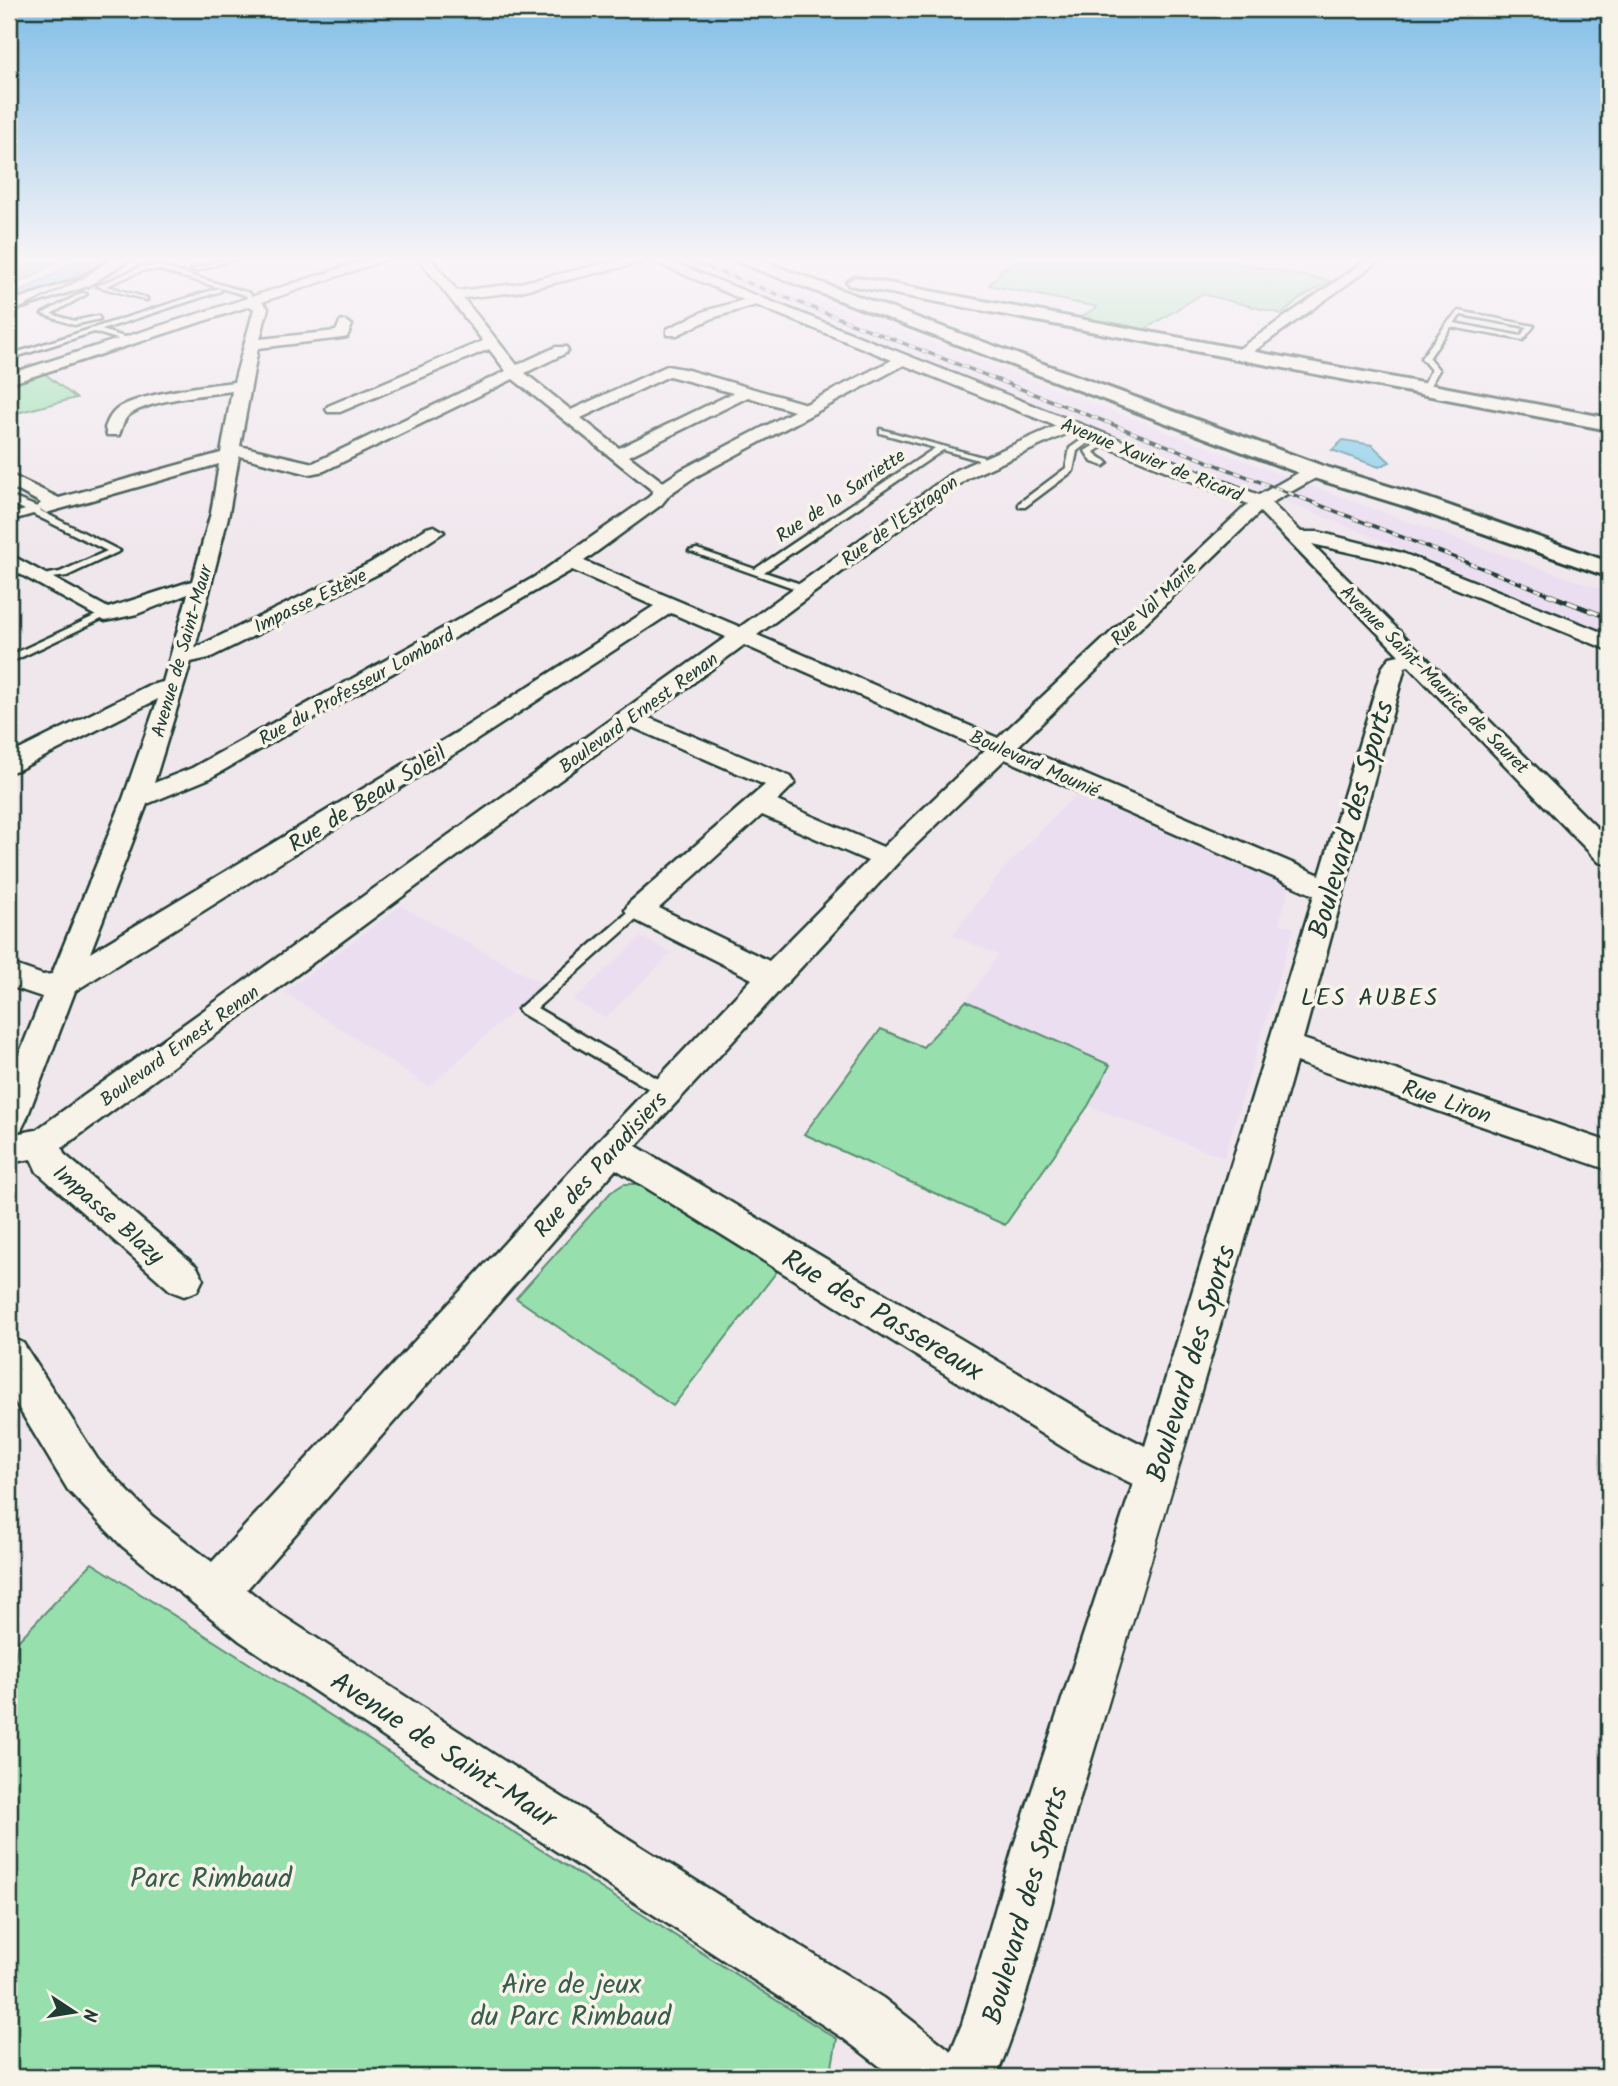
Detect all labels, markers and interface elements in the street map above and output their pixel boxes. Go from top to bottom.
street label: Avenue Xavier de Ricard [1056,411,1247,511]
street label: Rue de la Sarriette [770,442,913,551]
street label: Rue de l'Estragon [835,469,965,575]
street label: Rue Val Marie [1104,555,1205,654]
street label: Avenue de Saint-Maur [144,560,222,741]
street label: Impasse Estève [249,561,373,642]
street label: Avenue Saint-Maurice de Sauret [1332,579,1536,783]
street label: Rue du Professeur Lombard [253,621,461,754]
street label: Boulevard Ernest Renan [553,645,725,782]
street label: Boulevard des Sports [1297,695,1408,944]
street label: Boulevard Mounié [965,723,1104,807]
street label: Rue de Beau Soleil [282,736,455,863]
street label: Boulevard Ernest Renan [94,978,266,1115]
district label: LES AUBES [1301,979,1439,1018]
street label: Rue Liron [1397,1071,1496,1135]
street label: Rue des Paradisiers [526,1084,677,1247]
street label: Impasse Blazy [44,1157,172,1275]
street label: Rue des Passereaux [772,1238,992,1395]
street label: Boulevard des Sports [1135,1240,1250,1488]
street label: Avenue de Saint-Maur [320,1661,567,1842]
street label: Boulevard des Sports [971,1781,1082,2030]
park label: Parc Rimbaud [130,1857,293,1902]
park label: Aire de jeux du Parc Rimbaud [471,1963,672,2040]
north arrow [38,1978,108,2048]
text: N [73,2006,105,2024]

